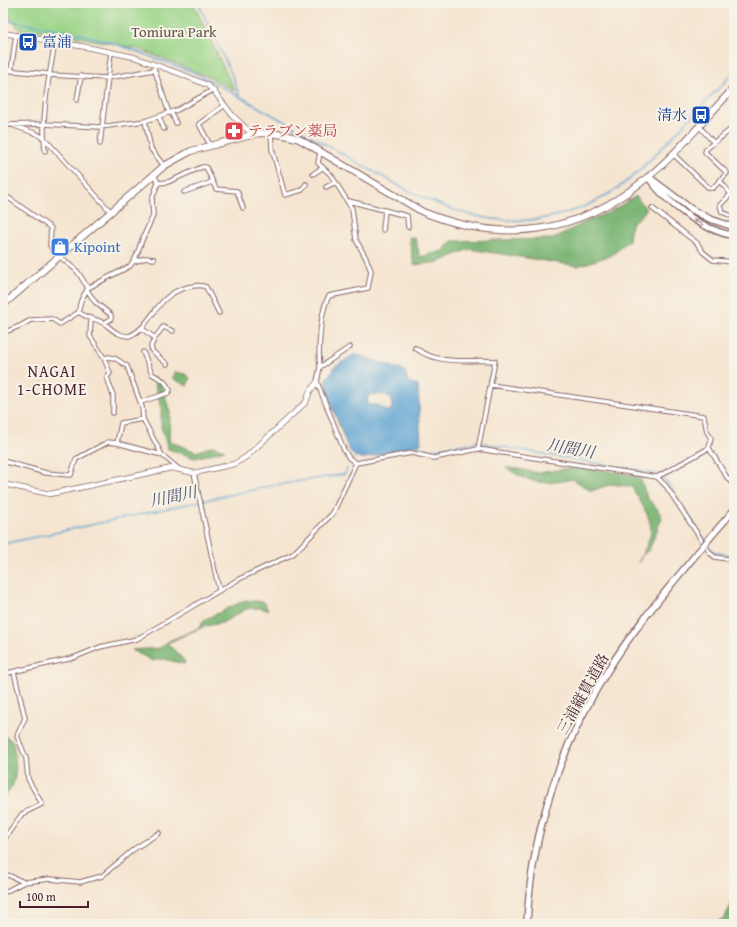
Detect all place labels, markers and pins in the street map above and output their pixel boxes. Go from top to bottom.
bus stop icon: 富浦 [17,31,39,53]
place label: 富浦 [42,31,72,52]
place label: 清水 [657,104,687,125]
bus stop icon: 清水 [690,104,712,126]
pharmacy icon: テラブン薬局 [223,120,245,142]
place label: テラブン薬局 [248,120,337,141]
shop icon: Kipoint [49,236,71,258]
place label: Kipoint [74,236,121,257]

